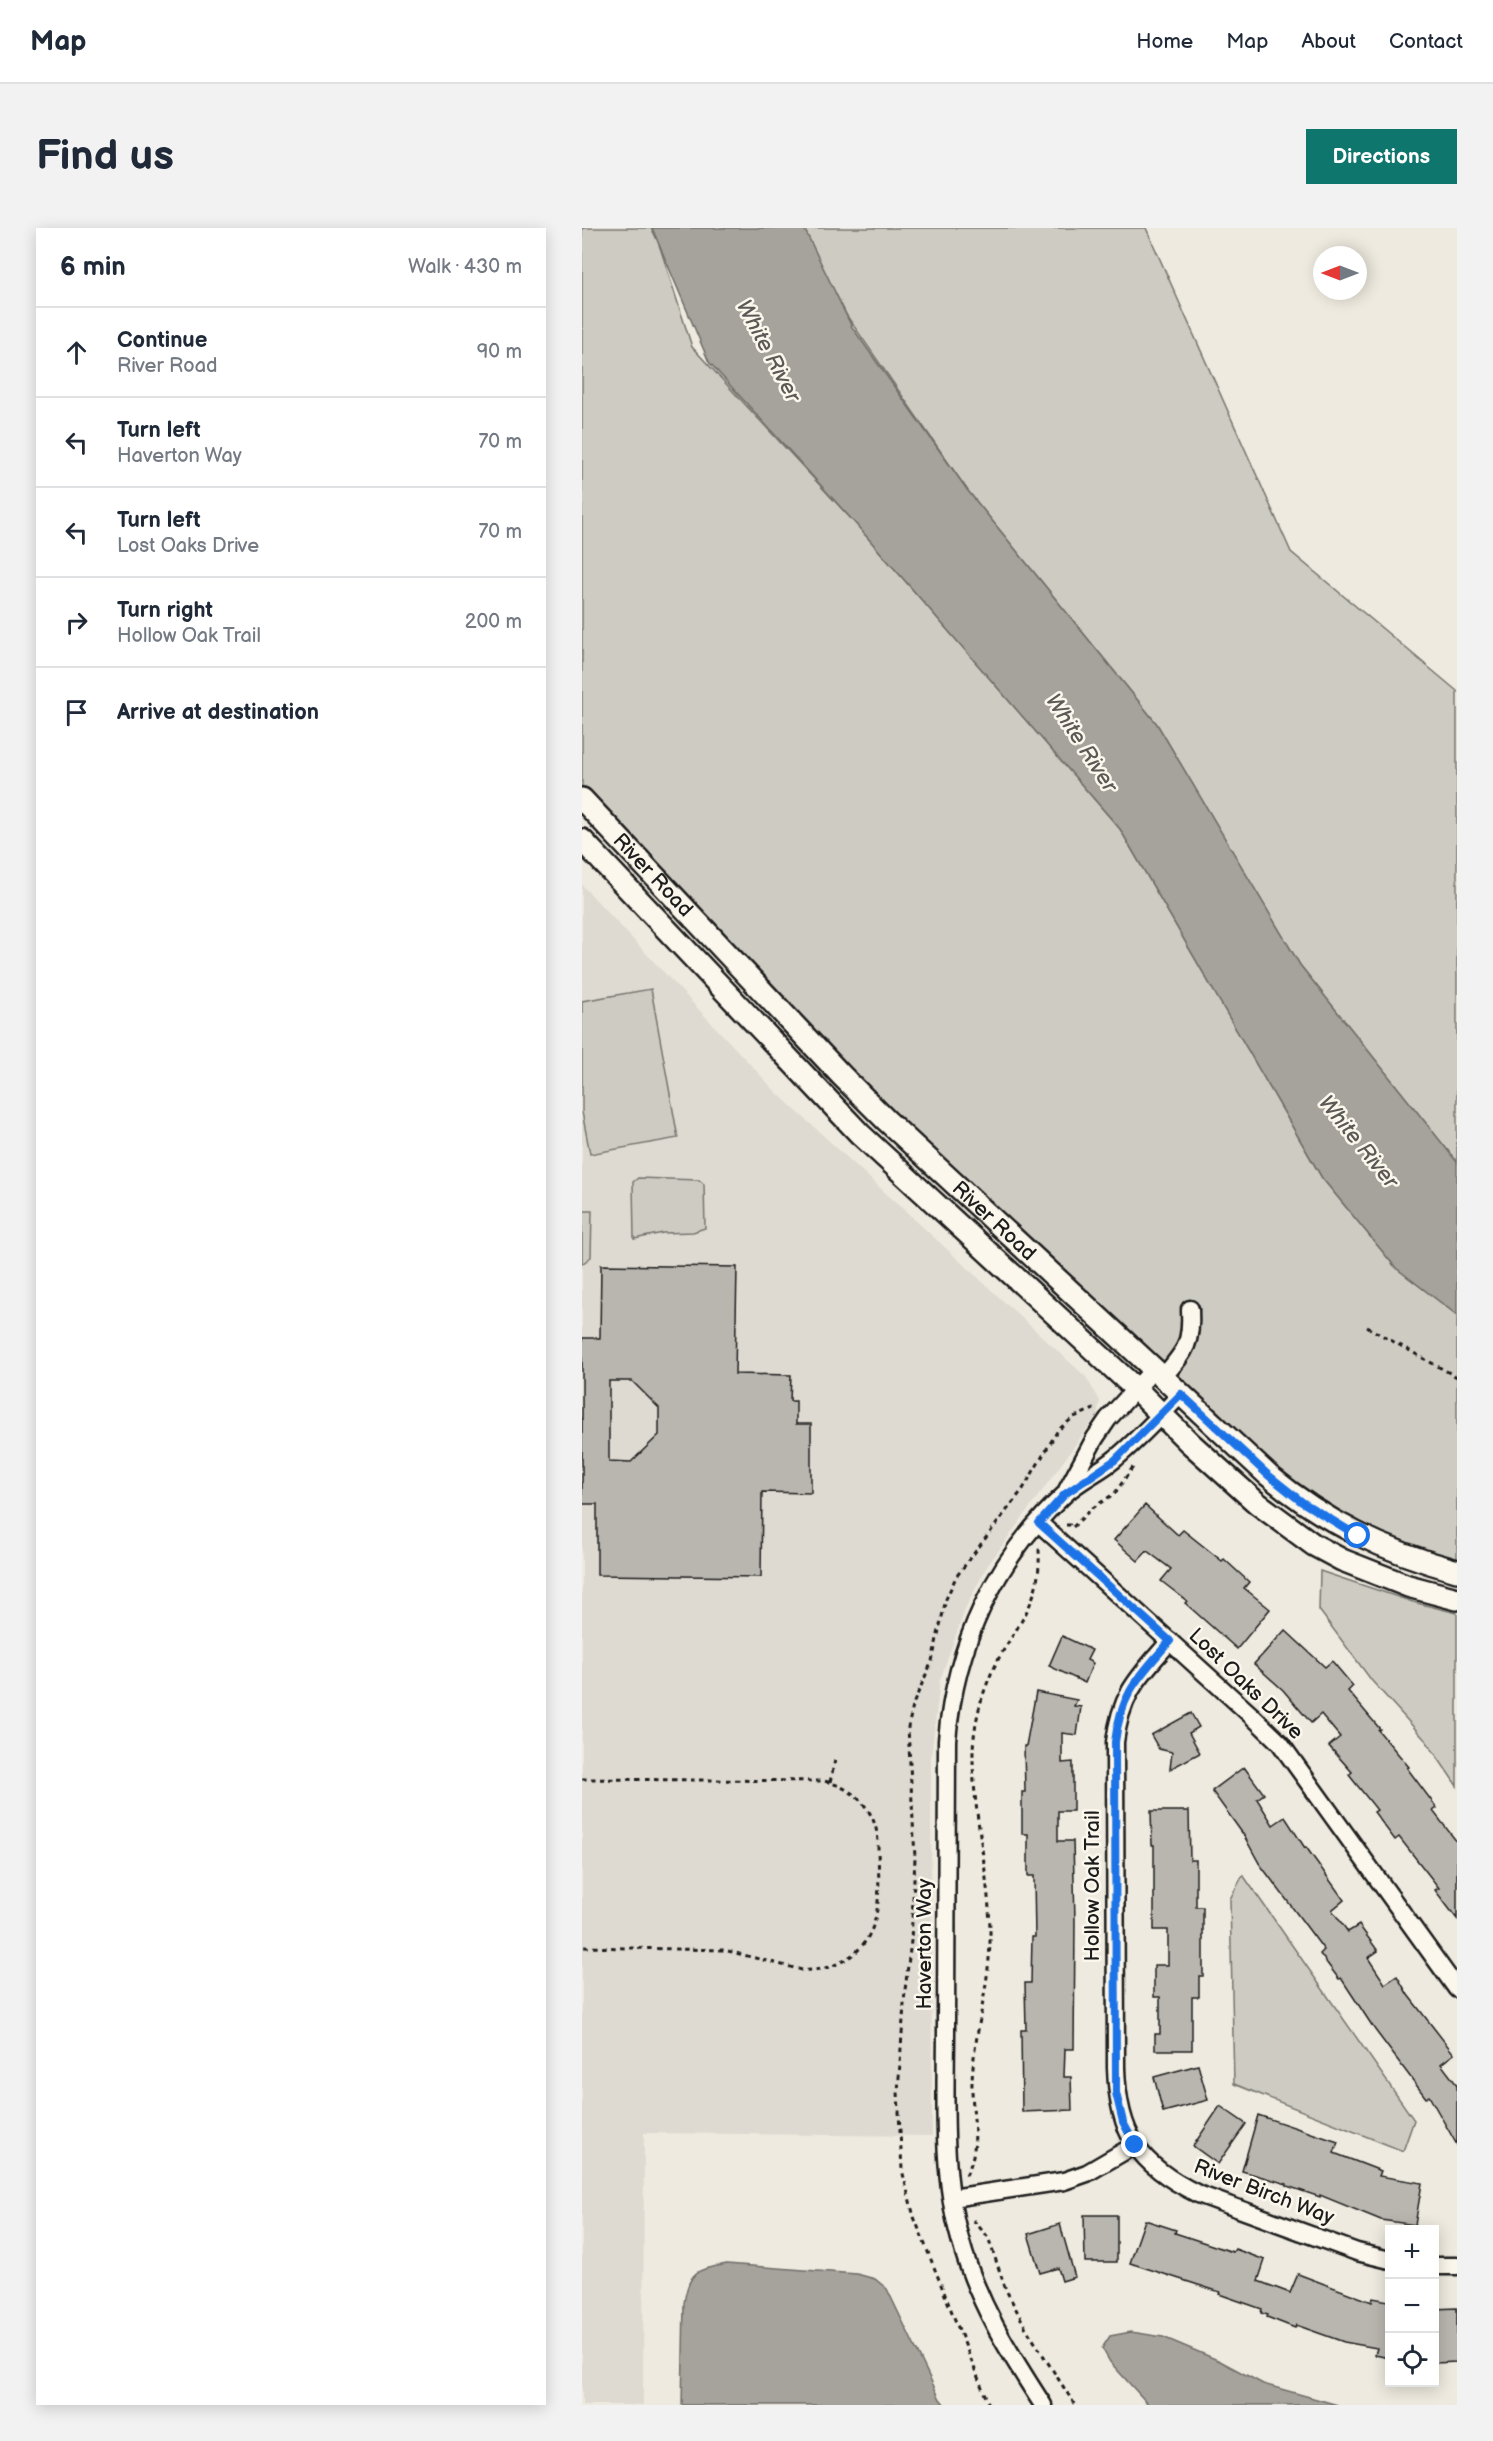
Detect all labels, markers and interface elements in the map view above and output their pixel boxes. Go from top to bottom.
text: Map [30,25,86,58]
text: Home [1136,29,1193,54]
text: Map [1226,29,1268,54]
text: About [1301,29,1356,54]
text: Contact [1389,29,1463,54]
button: Directions [1306,129,1457,184]
text: Find us [36,131,174,182]
north arrow [1313,246,1367,300]
text: 6 min [60,252,126,283]
text: Walk · 430 m [408,255,522,279]
water label: White River [730,295,807,409]
text: Continue [117,327,207,354]
icon: ahead [60,336,93,369]
text: 90 m [477,340,522,364]
text: River Road [117,354,217,378]
text: Turn left [117,417,201,444]
icon: left [60,426,93,459]
text: 70 m [478,430,522,454]
text: Haverton Way [117,444,242,468]
text: Turn left [117,507,201,534]
icon: left [60,516,93,549]
text: 70 m [478,520,522,544]
text: Lost Oaks Drive [117,534,259,558]
text: Turn right [117,597,213,624]
icon: right [60,606,93,639]
text: 200 m [465,610,522,634]
text: Hollow Oak Trail [117,624,261,648]
water label: White River [1039,689,1124,799]
icon: arrive [60,696,93,729]
text: Arrive at destination [117,699,319,726]
street label: River Road [608,828,698,922]
water label: White River [1312,1090,1405,1196]
street label: River Road [947,1176,1041,1266]
route start [1344,1522,1370,1548]
street label: Lost Oaks Drive [1184,1623,1308,1745]
street label: Hollow Oak Trail [1080,1810,1105,1962]
street label: Haverton Way [912,1878,937,2010]
route end [1121,2131,1147,2157]
street label: River Birch Way [1190,2154,1338,2230]
map controls [1385,2225,1439,2387]
button: + [1385,2225,1439,2279]
button: − [1385,2279,1439,2333]
button: locate [1385,2333,1439,2387]

